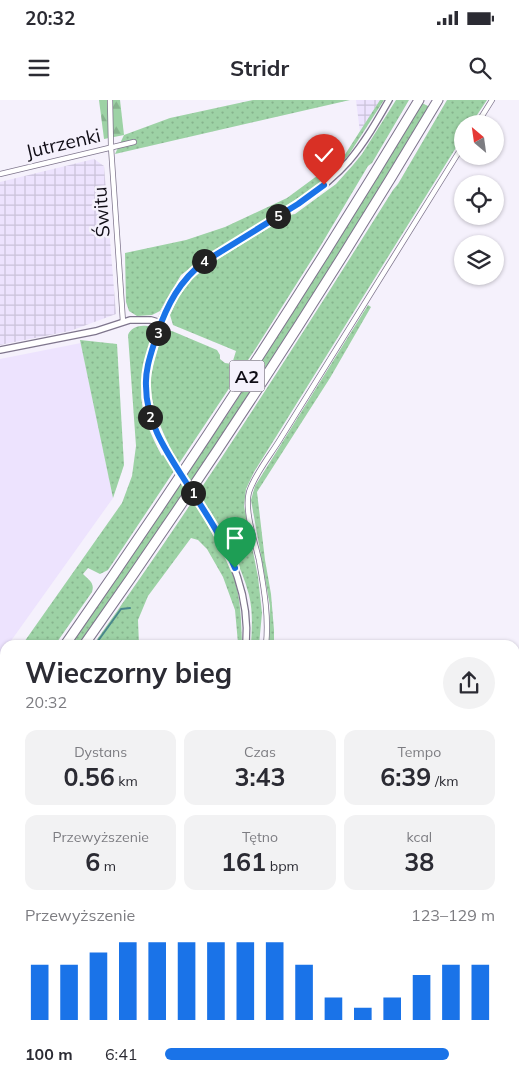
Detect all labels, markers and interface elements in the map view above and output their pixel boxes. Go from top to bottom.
text: 20:32 [25,6,75,30]
icon: menu [25,54,53,82]
text: Stridr [230,54,289,82]
icon: search [466,54,494,82]
north arrow [454,115,504,165]
map controls [454,115,504,285]
street label: Jutrzenki [23,123,103,163]
pin [303,134,345,185]
icon: check [310,141,338,169]
button: locate [454,175,504,225]
street label: Świtu [87,186,115,238]
pin: 5 [266,204,290,228]
text: 5 [274,207,283,225]
button: layers [454,235,504,285]
pin: 4 [192,248,216,274]
text: 4 [200,252,209,270]
pin: 3 [146,320,170,346]
text: 3 [154,324,163,342]
road number: A2 [230,360,264,392]
pin: 2 [138,404,162,430]
text: 2 [146,408,155,426]
pin: 1 [180,480,206,506]
text: 1 [189,484,198,502]
pin [214,517,256,568]
icon: arrive [221,524,249,552]
text: Wieczorny bieg [25,655,232,690]
button: share [443,657,495,709]
text: 20:32 [25,692,67,712]
text: Dystans [74,743,127,761]
text: Czas [244,743,276,761]
text: Tempo [397,743,441,761]
text: 0.56 [63,761,115,792]
text: 3:43 [234,761,286,792]
text: 6:39 [380,761,431,792]
text: km [115,772,138,790]
text: /km [431,772,458,790]
text: Przewyższenie [52,828,149,846]
text: Tętno [242,828,278,846]
text: kcal [407,828,432,846]
text: 6 [85,846,100,877]
text: 161 [221,846,266,877]
text: 38 [404,846,434,877]
text: m [100,857,116,875]
text: bpm [266,857,299,875]
text: Przewyższenie [25,905,135,925]
text: 123–129 m [411,905,495,925]
text: 100 m [25,1044,73,1064]
text: 6:41 [105,1044,137,1064]

